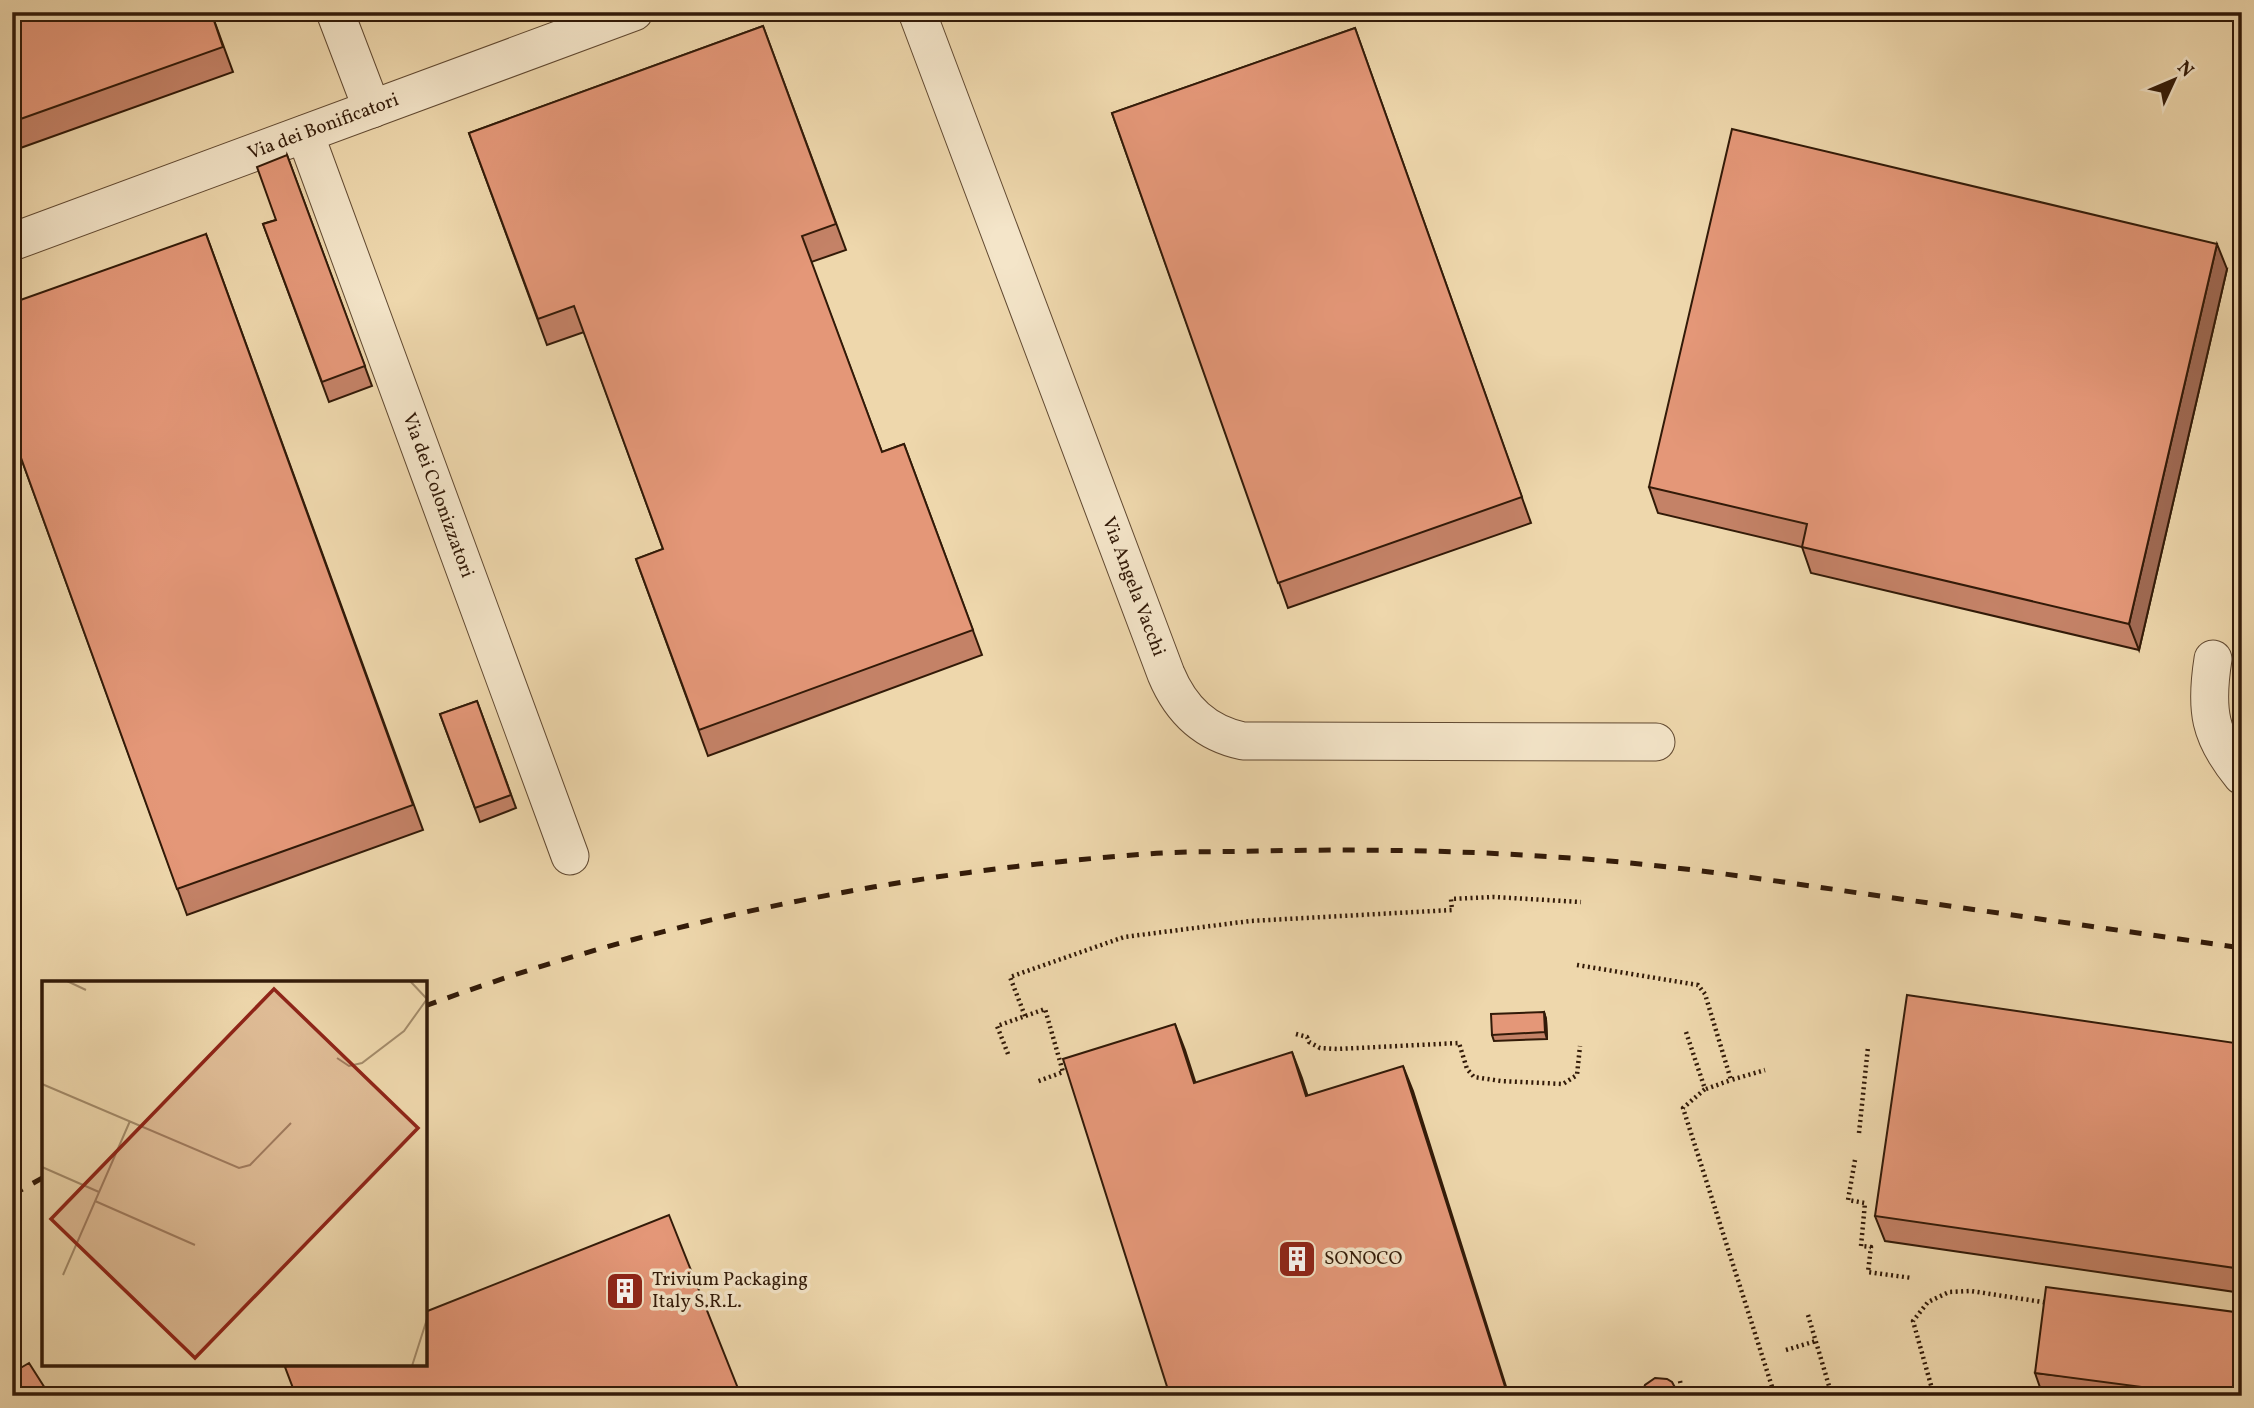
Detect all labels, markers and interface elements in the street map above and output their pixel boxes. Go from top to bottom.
north arrow [2138,46,2208,116]
text: N [2171,56,2199,84]
street label: Via dei Bonificatori [244,87,403,167]
street label: Via dei Colonizzatori [395,409,480,582]
street label: Via Angela Vacchi [1095,513,1171,660]
inset map [42,981,427,1366]
building icon: SONOCO [1276,1238,1318,1280]
place label: SONOCO [1324,1246,1402,1272]
place label: Trivium Packaging Italy S.R.L. [652,1267,808,1315]
building icon: Trivium Packaging Italy S.R.L. [604,1270,646,1312]

